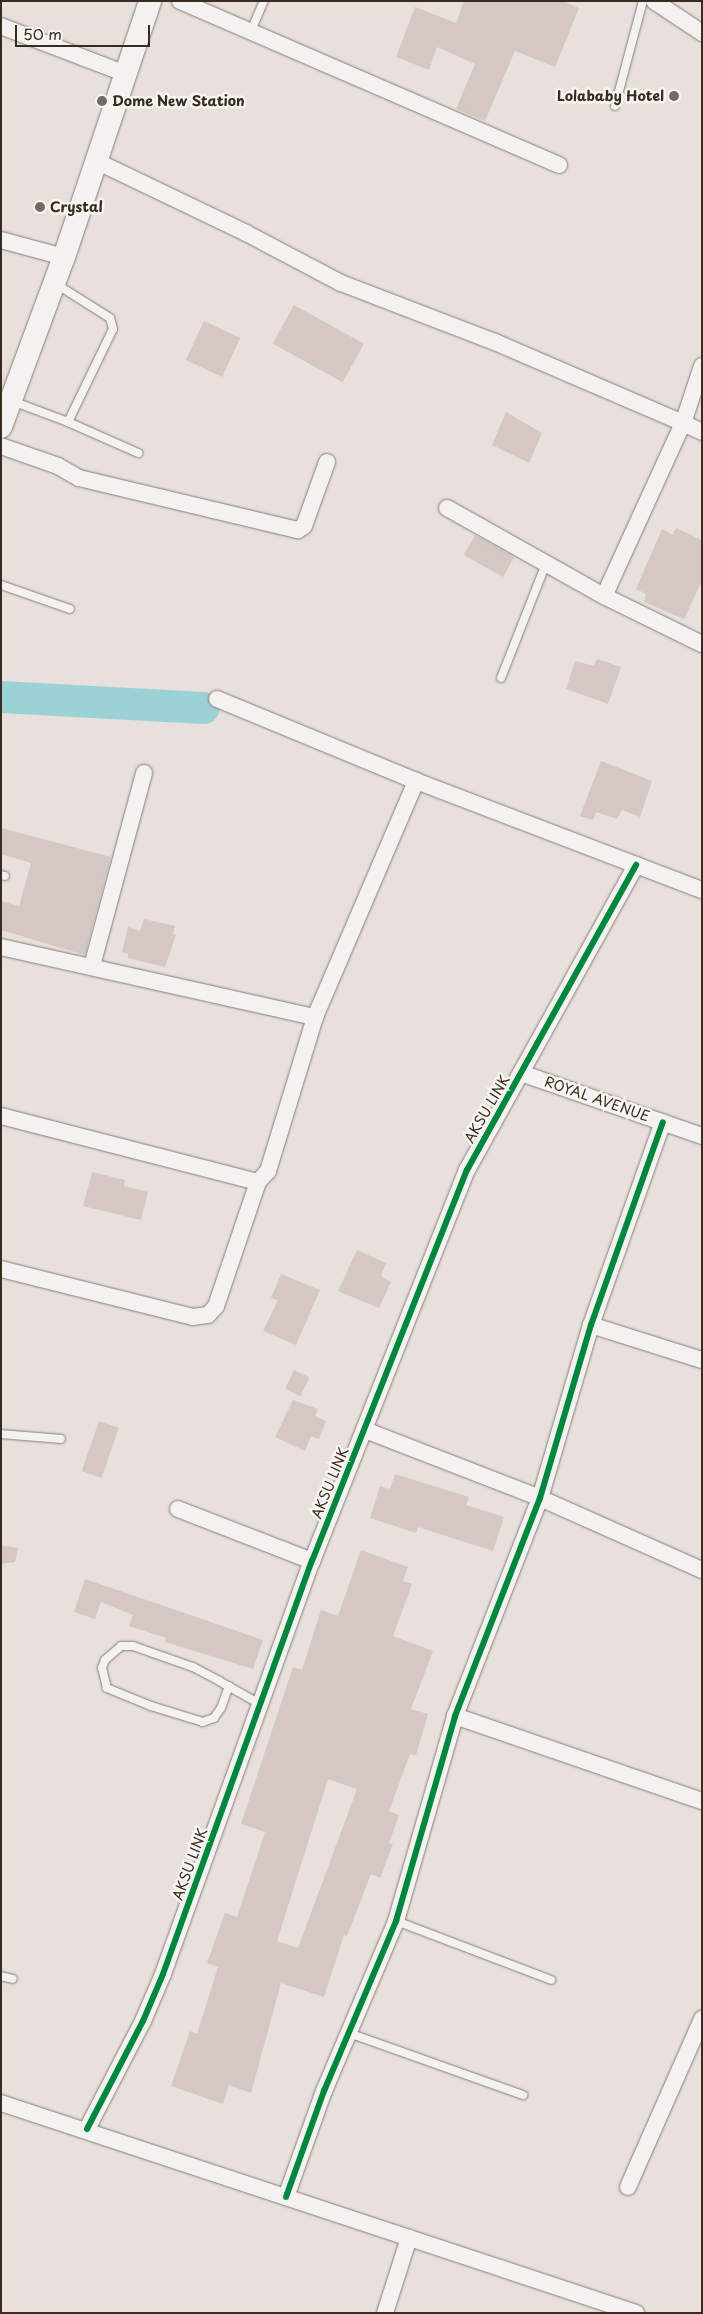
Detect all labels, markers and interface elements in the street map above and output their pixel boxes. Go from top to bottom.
scale bar [18,15,152,47]
text: 50 m [23,22,62,45]
place label: Lolababy Hotel [558,88,664,104]
marker: Lolababy Hotel [668,90,680,102]
place label: Dome New Station [112,93,245,109]
marker: Dome New Station [96,95,108,107]
place label: Crystal [50,199,103,215]
marker: Crystal [34,201,46,213]
street label: AKSU LINK [461,1072,513,1146]
street label: ROYAL AVENUE [543,1073,651,1125]
street label: AKSU LINK [308,1444,352,1522]
street label: AKSU LINK [169,1825,211,1903]

